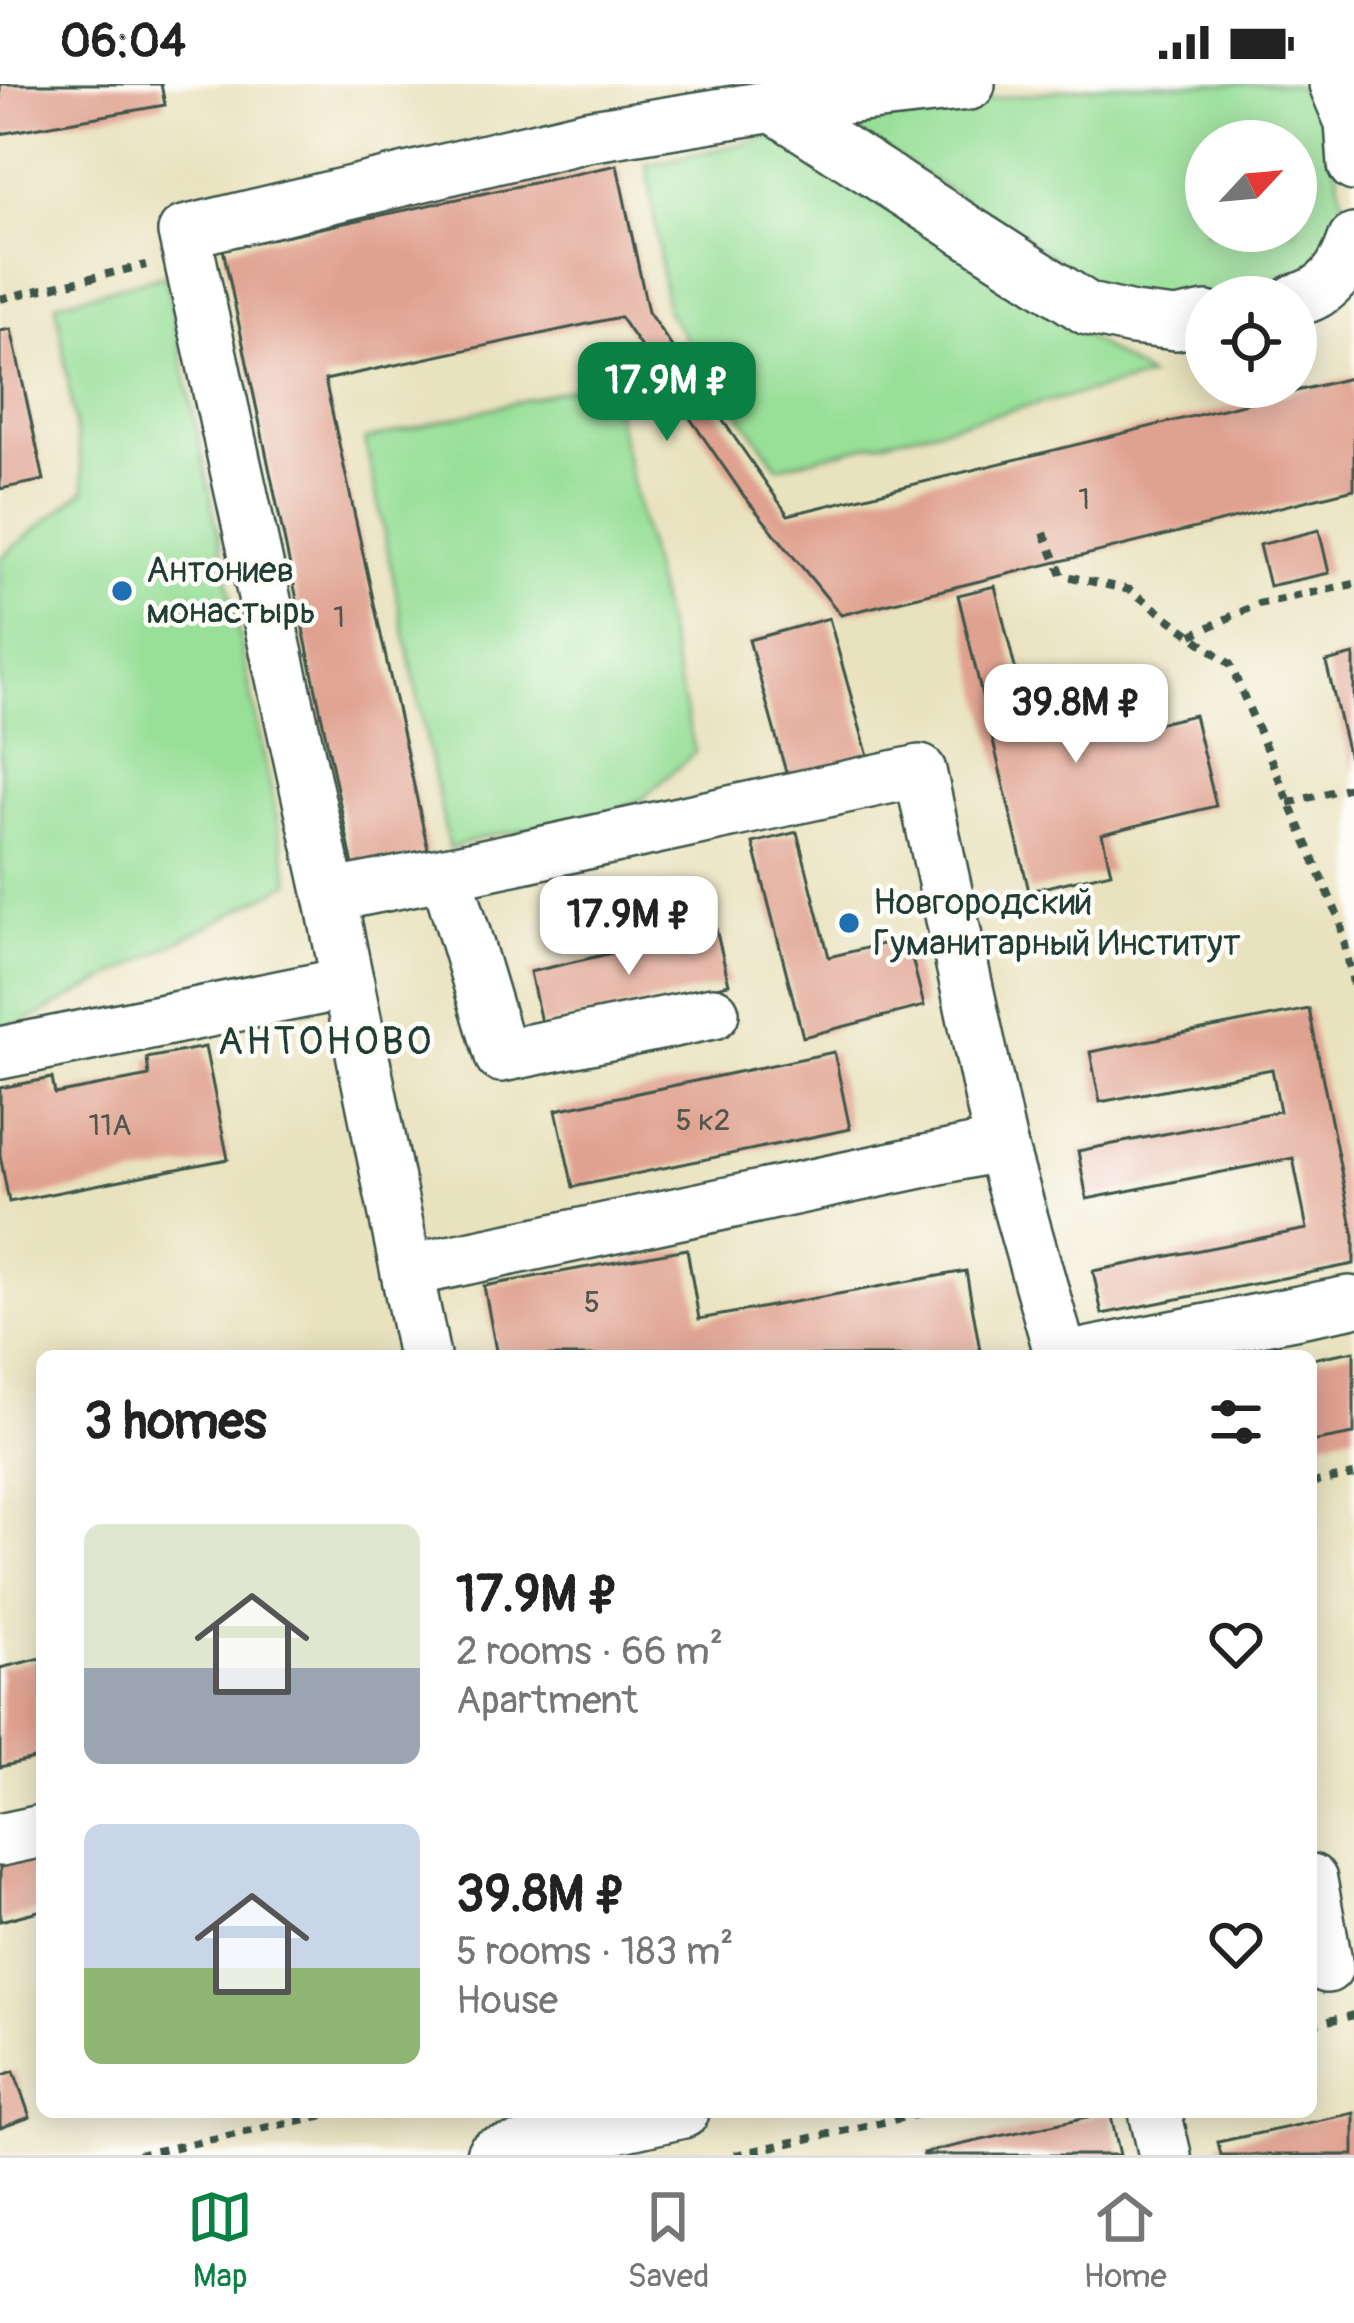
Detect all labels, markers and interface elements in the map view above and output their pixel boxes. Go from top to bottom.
text: 06:04 [60,14,186,70]
north arrow [1185,120,1317,252]
map controls [1185,120,1317,408]
button: locate [1185,276,1317,408]
pin: 17.9M ₽ [556,342,778,444]
text: 17.9M ₽ [605,356,729,405]
house number: 1 [1078,481,1090,518]
place label: Антониев монастырь [146,548,316,634]
marker: Антониев монастырь [109,578,135,604]
house number: 1 [333,599,345,636]
pin: 39.8M ₽ [965,664,1187,766]
text: 39.8M ₽ [1011,678,1141,727]
pin: 17.9M ₽ [518,876,740,978]
place label: Новгородский Гуманитарный Институт [873,880,1241,966]
text: 17.9M ₽ [567,890,691,939]
marker: Новгородский Гуманитарный Институт [836,910,862,936]
district label: АНТОНОВО [218,1017,434,1066]
house number: 5 к2 [675,1102,731,1139]
house number: 11А [89,1107,131,1144]
house number: 5 [584,1284,600,1321]
icon: filters [1203,1389,1269,1455]
text: 3 homes [84,1390,267,1454]
text: 17.9M ₽ [456,1563,619,1627]
icon: home [180,1572,324,1716]
icon: heart [1203,1611,1269,1677]
text: 2 rooms · 66 m² [456,1627,723,1676]
text: Apartment [456,1676,638,1725]
text: 39.8M ₽ [456,1863,626,1927]
icon: home [180,1872,324,2016]
icon: heart [1203,1911,1269,1977]
text: 5 rooms · 183 m² [456,1927,734,1976]
text: House [456,1976,558,2025]
tab: Map [187,2184,253,2297]
tab: Saved [627,2184,709,2297]
tab: Home [1084,2184,1167,2297]

